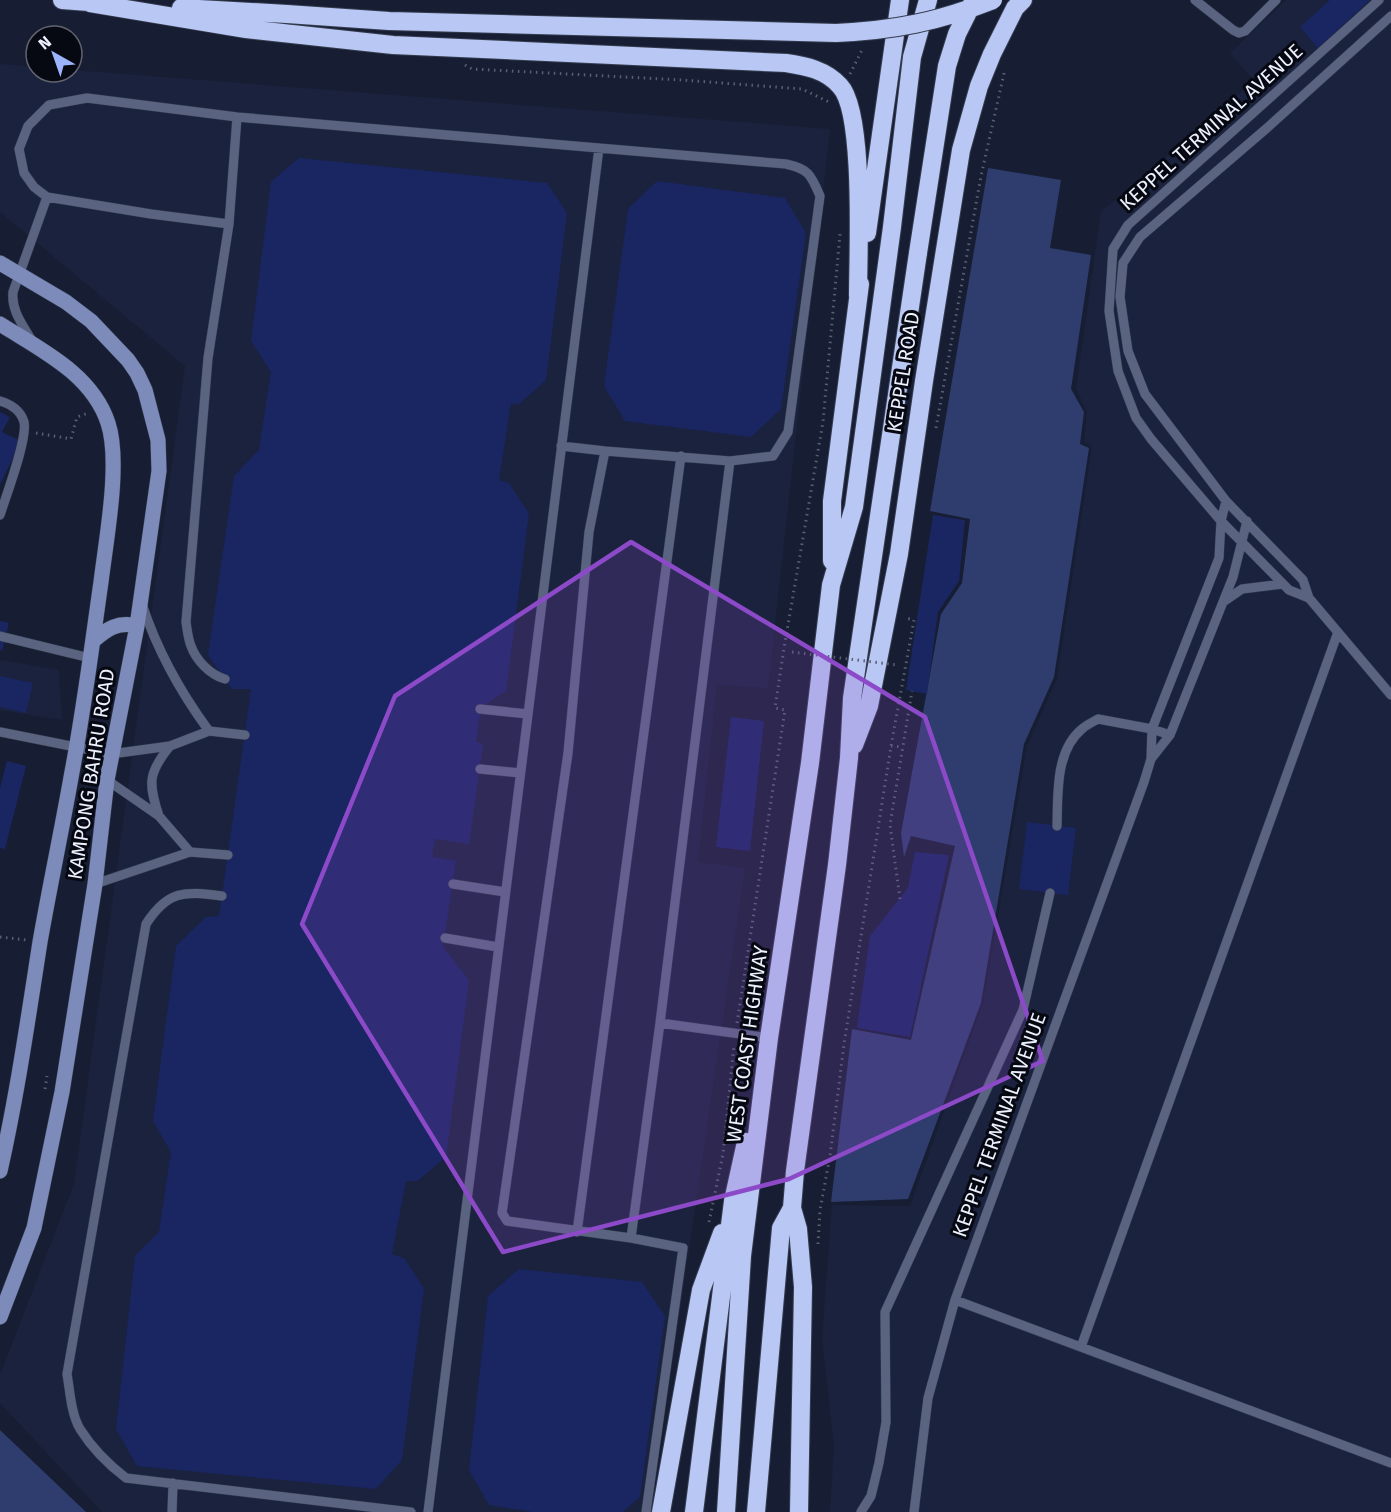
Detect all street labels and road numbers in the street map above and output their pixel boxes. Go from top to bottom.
street label: KEPPEL TERMINAL AVENUE [1115,39,1307,215]
street label: KEPPEL ROAD [882,310,924,434]
street label: KAMPONG BAHRU ROAD [62,667,120,881]
street label: WEST COAST HIGHWAY [721,944,773,1144]
street label: KEPPEL TERMINAL AVENUE [947,1009,1051,1241]

